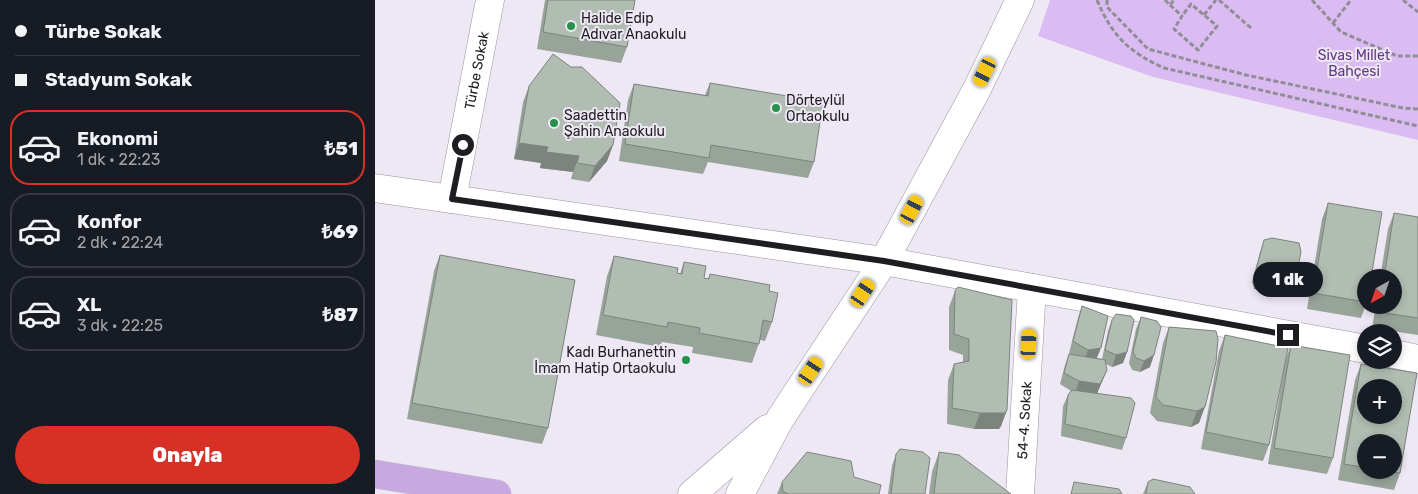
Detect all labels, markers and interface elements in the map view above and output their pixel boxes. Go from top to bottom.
place label: Halide Edip Adıvar Anaokulu [581,10,686,43]
text: Türbe Sokak [45,20,162,43]
marker: Halide Edip Adıvar Anaokulu [565,20,577,32]
street label: Türbe Sokak [461,29,492,111]
park label: Sivas Millet Bahçesi [1318,47,1391,80]
car [971,55,998,89]
text: Stadyum Sokak [45,68,192,91]
place label: Dörteylül Ortaokulu [786,92,850,125]
marker: Dörteylül Ortaokulu [770,102,782,114]
place label: Saadettin Şahin Anaokulu [564,107,665,140]
marker: Saadettin Şahin Anaokulu [548,117,560,129]
icon: car [17,125,62,170]
text: Ekonomi [77,127,158,150]
route start [452,134,474,156]
text: ₺51 [324,137,358,160]
text: 1 dk · 22:23 [77,150,160,169]
car [898,193,925,227]
icon: car [17,208,62,253]
text: Konfor [77,210,141,233]
text: ₺69 [322,220,358,243]
text: 2 dk · 22:24 [77,233,163,252]
callout: 1 dk [1253,262,1323,298]
north arrow [1357,269,1403,314]
map controls [1357,269,1402,479]
text: 1 dk [1272,270,1304,289]
car [848,276,877,310]
icon: car [17,291,62,336]
text: XL [77,293,101,316]
text: ₺87 [323,303,358,326]
text: 3 dk · 22:25 [77,316,163,335]
route end [1277,324,1299,346]
button: layers [1357,324,1402,369]
car [1020,329,1037,359]
place label: Kadı Burhanettin İmam Hatip Ortaokulu [534,344,676,377]
marker: Kadı Burhanettin İmam Hatip Ortaokulu [680,354,692,366]
car [796,354,825,388]
button: + [1357,379,1402,424]
street label: 54-4. Sokak [1014,380,1035,460]
button: Onayla [15,426,360,484]
button: − [1357,434,1402,479]

